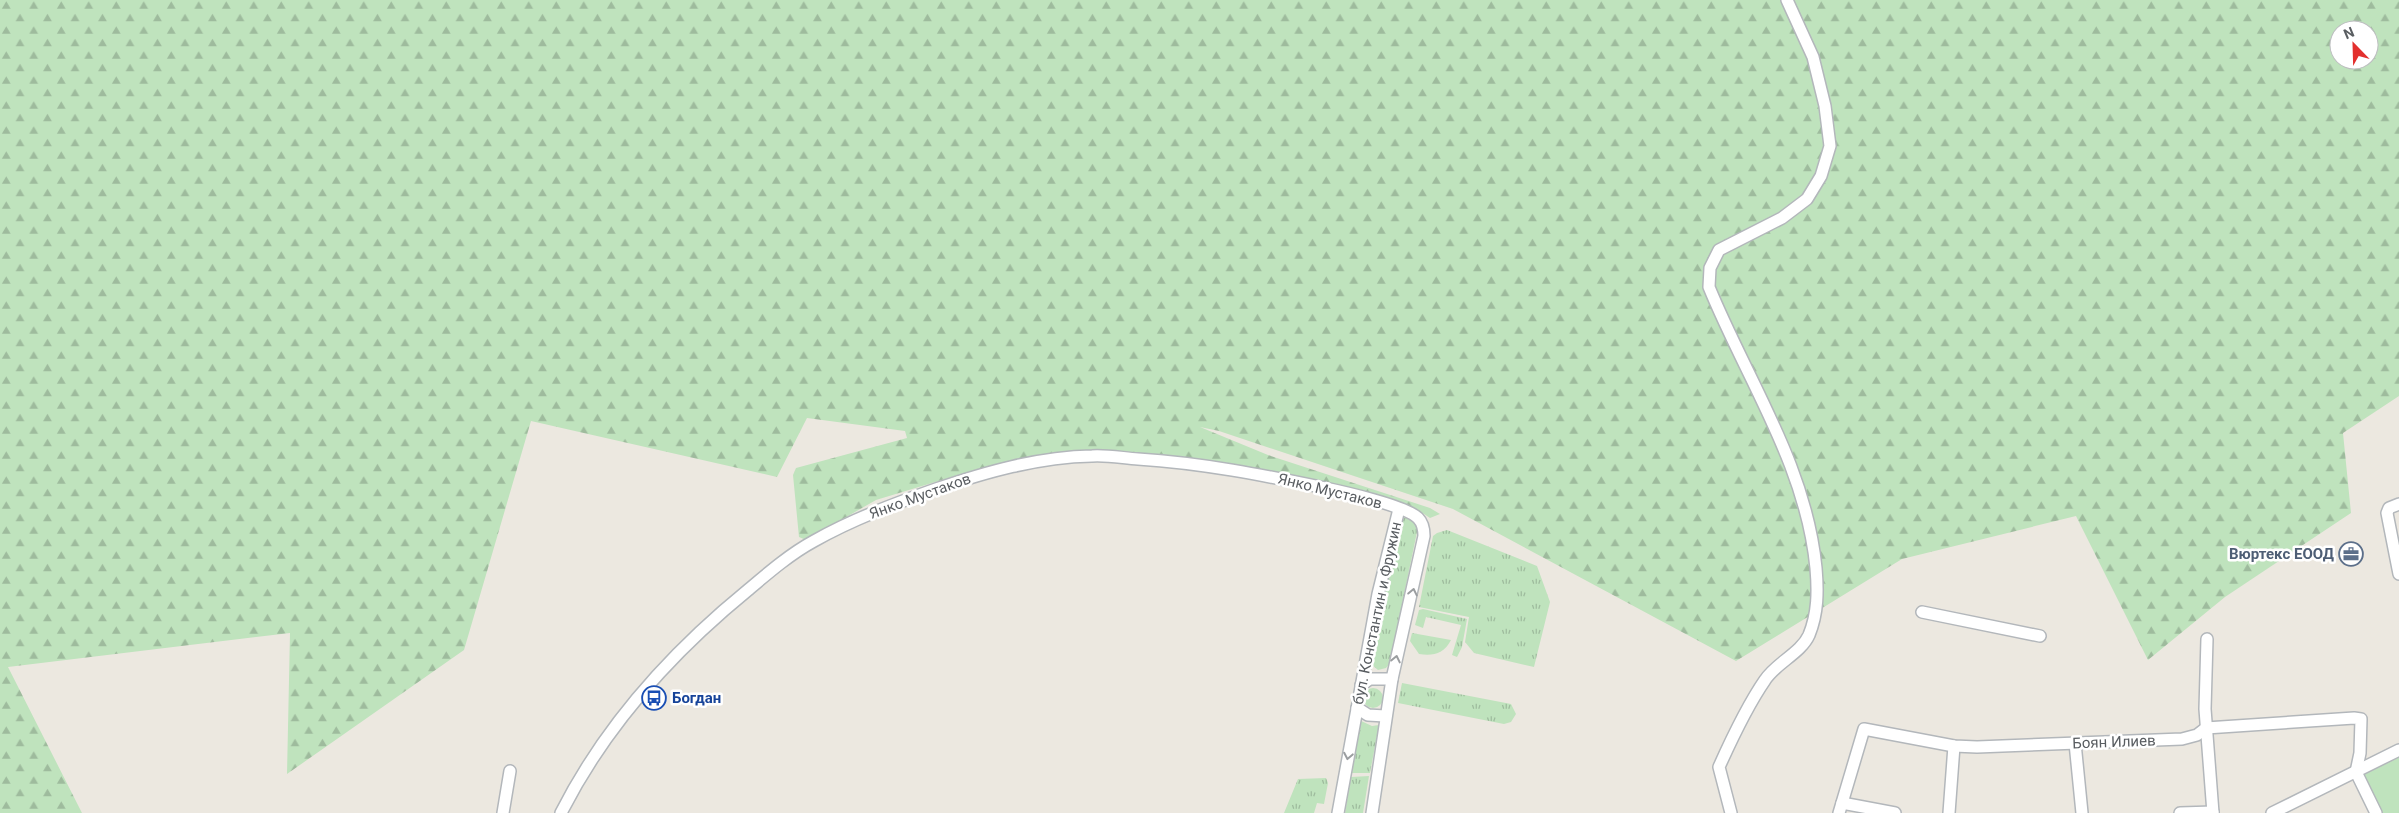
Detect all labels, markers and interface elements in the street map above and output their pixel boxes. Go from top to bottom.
north arrow [2329,20,2379,70]
text: N [2341,24,2357,42]
street label: Янко Мустаков [867,469,973,523]
street label: Янко Мустаков [1276,469,1384,513]
street label: бул. Константин и Фружин [1349,520,1405,706]
office icon: Вюртекс ЕООД [2338,541,2364,567]
place label: Вюртекс ЕООД [2229,545,2334,563]
one-way arrow [1407,587,1417,596]
one-way arrow [1391,654,1401,663]
bus stop icon: Богдан [641,685,667,711]
place label: Богдан [672,689,721,707]
street label: Боян Илиев [2072,732,2156,752]
one-way arrow [1343,751,1354,760]

